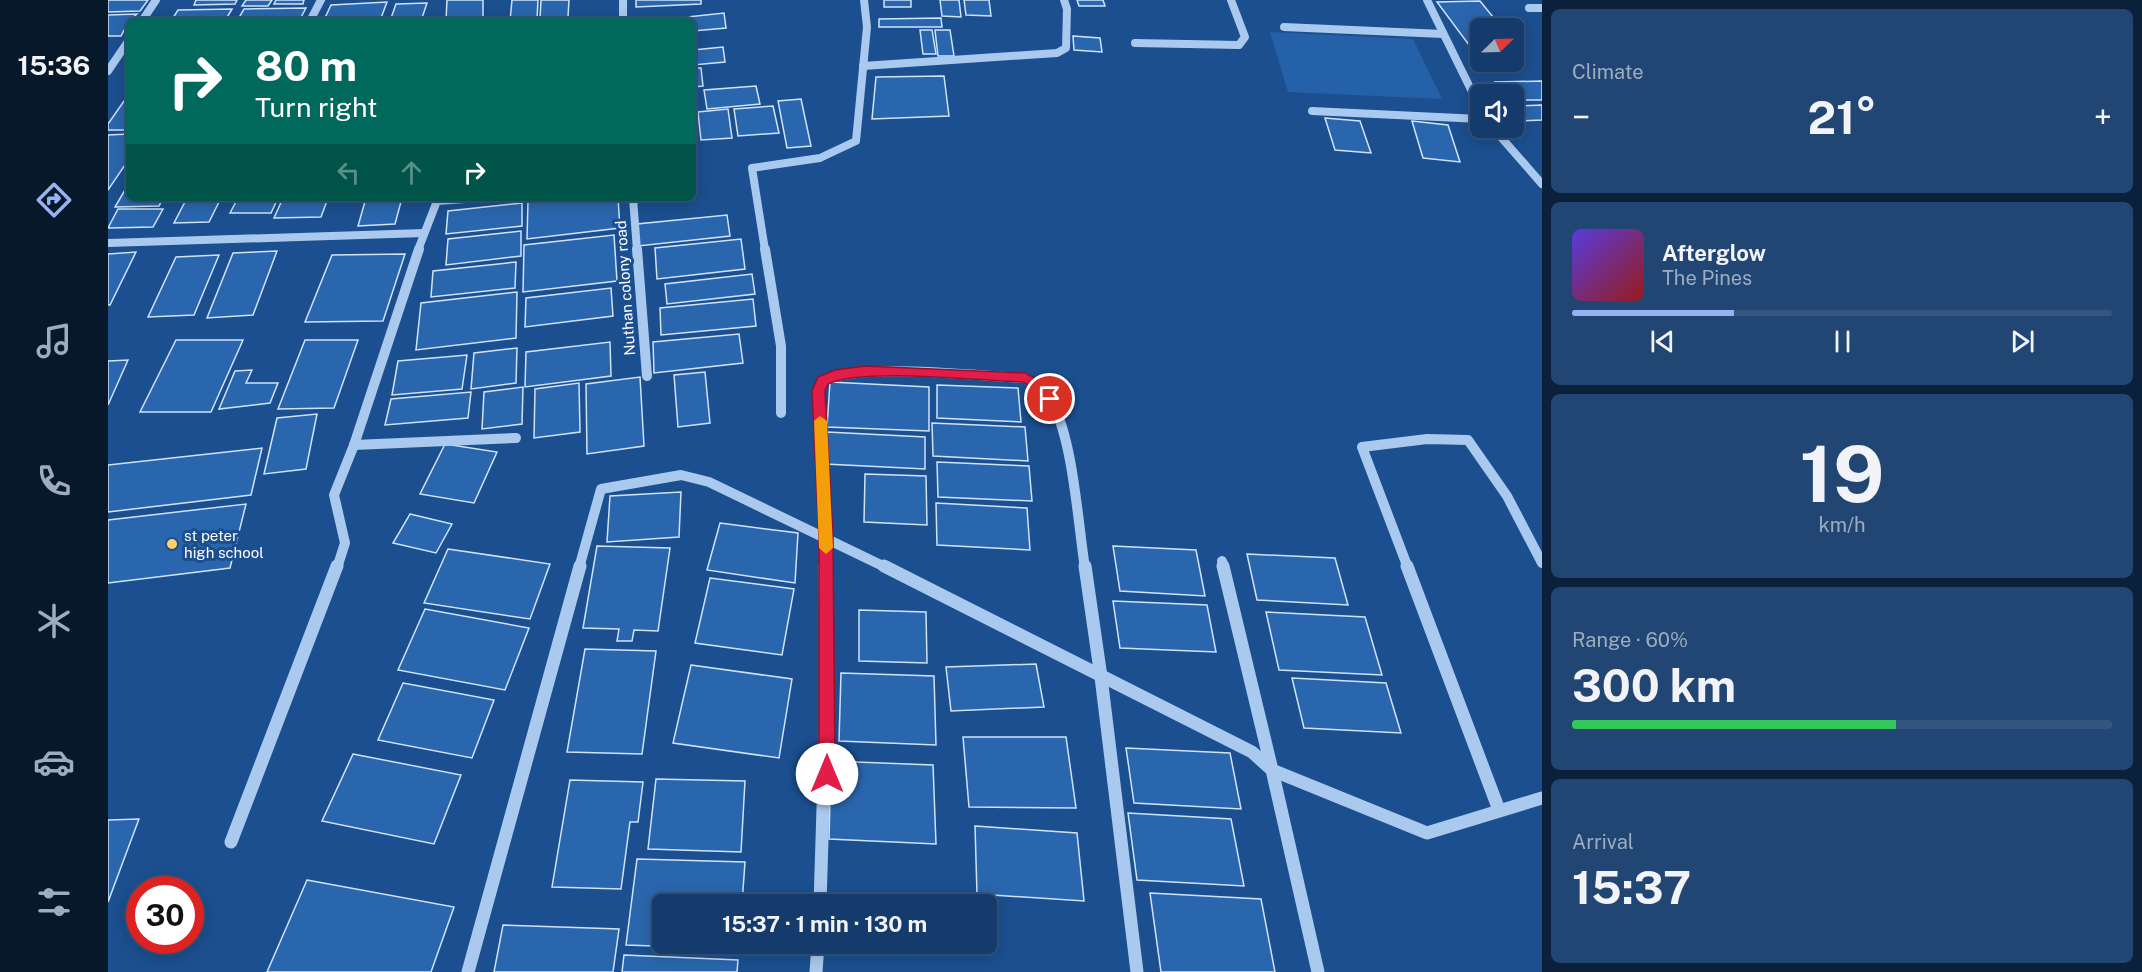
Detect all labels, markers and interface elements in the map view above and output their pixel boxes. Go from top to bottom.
north arrow [1470,18,1524,72]
map controls [1470,18,1524,138]
text: 80 m [255,41,357,90]
icon: right [156,42,234,120]
text: 15:36 [18,49,90,81]
text: Climate [1572,60,1644,84]
button: sound [1470,84,1524,138]
text: Turn right [255,91,378,123]
text: 21° [1807,91,1877,144]
text: − [1572,98,1590,136]
text: + [2094,98,2112,136]
icon: left [332,156,365,189]
icon: ahead [395,156,428,189]
icon: right [458,156,491,189]
icon: directions [33,179,75,221]
street label: Nuthan colony road [612,220,638,356]
text: Afterglow [1662,240,1766,266]
text: The Pines [1662,266,1752,290]
icon: music [33,320,75,362]
icon: previous [1646,325,1679,358]
icon: pause [1826,325,1859,358]
icon: next [2006,325,2039,358]
pin [1024,373,1075,424]
icon: arrive [1033,382,1066,415]
text: 19 [1800,428,1884,520]
icon: phone [33,460,75,502]
text: km/h [1818,513,1866,537]
place label: st peter high school [184,527,264,561]
marker: st peter high school [165,537,179,551]
icon: climate [33,600,75,642]
text: Range · 60% [1572,628,1688,652]
text: 300 km [1572,659,1736,712]
icon: car [33,741,75,783]
position arrow [795,742,859,806]
text: Arrival [1572,830,1634,854]
text: 15:37 [1572,861,1691,914]
speed limit sign: 30 [126,876,204,954]
icon: filters [33,881,75,923]
text: 15:37 · 1 min · 130 m [722,911,927,937]

